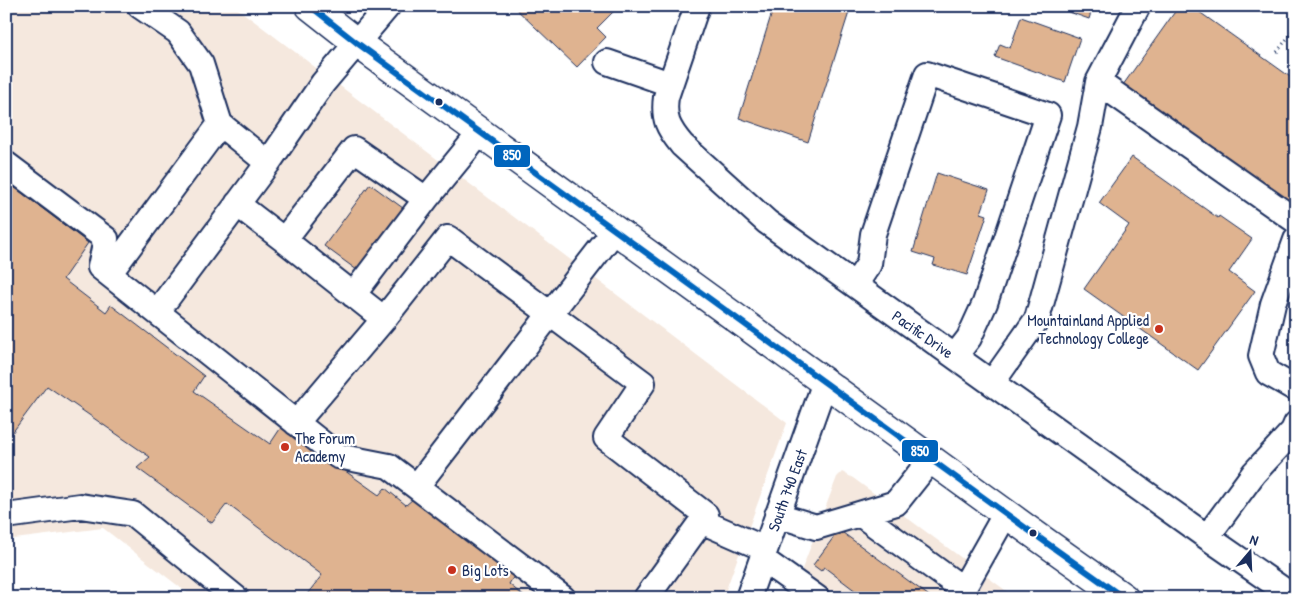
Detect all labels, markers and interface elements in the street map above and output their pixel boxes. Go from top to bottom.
unlabelled marker [434,97,444,107]
line badge: 850 [493,144,531,168]
text: 850 [503,145,522,164]
street label: Pacific Drive [888,305,959,363]
place label: Mountainland Applied Technology College [1027,309,1150,349]
marker: Mountainland Applied Technology College [1153,323,1165,335]
place label: The Forum Academy [295,427,355,467]
line badge: 850 [901,439,939,463]
marker: The Forum Academy [279,441,291,453]
text: 850 [911,441,930,460]
street label: South 740 East [762,445,812,534]
north arrow [1224,526,1274,576]
unlabelled marker [1028,528,1038,538]
text: N [1248,529,1262,550]
place label: Big Lots [462,559,509,581]
marker: Big Lots [446,564,458,576]

